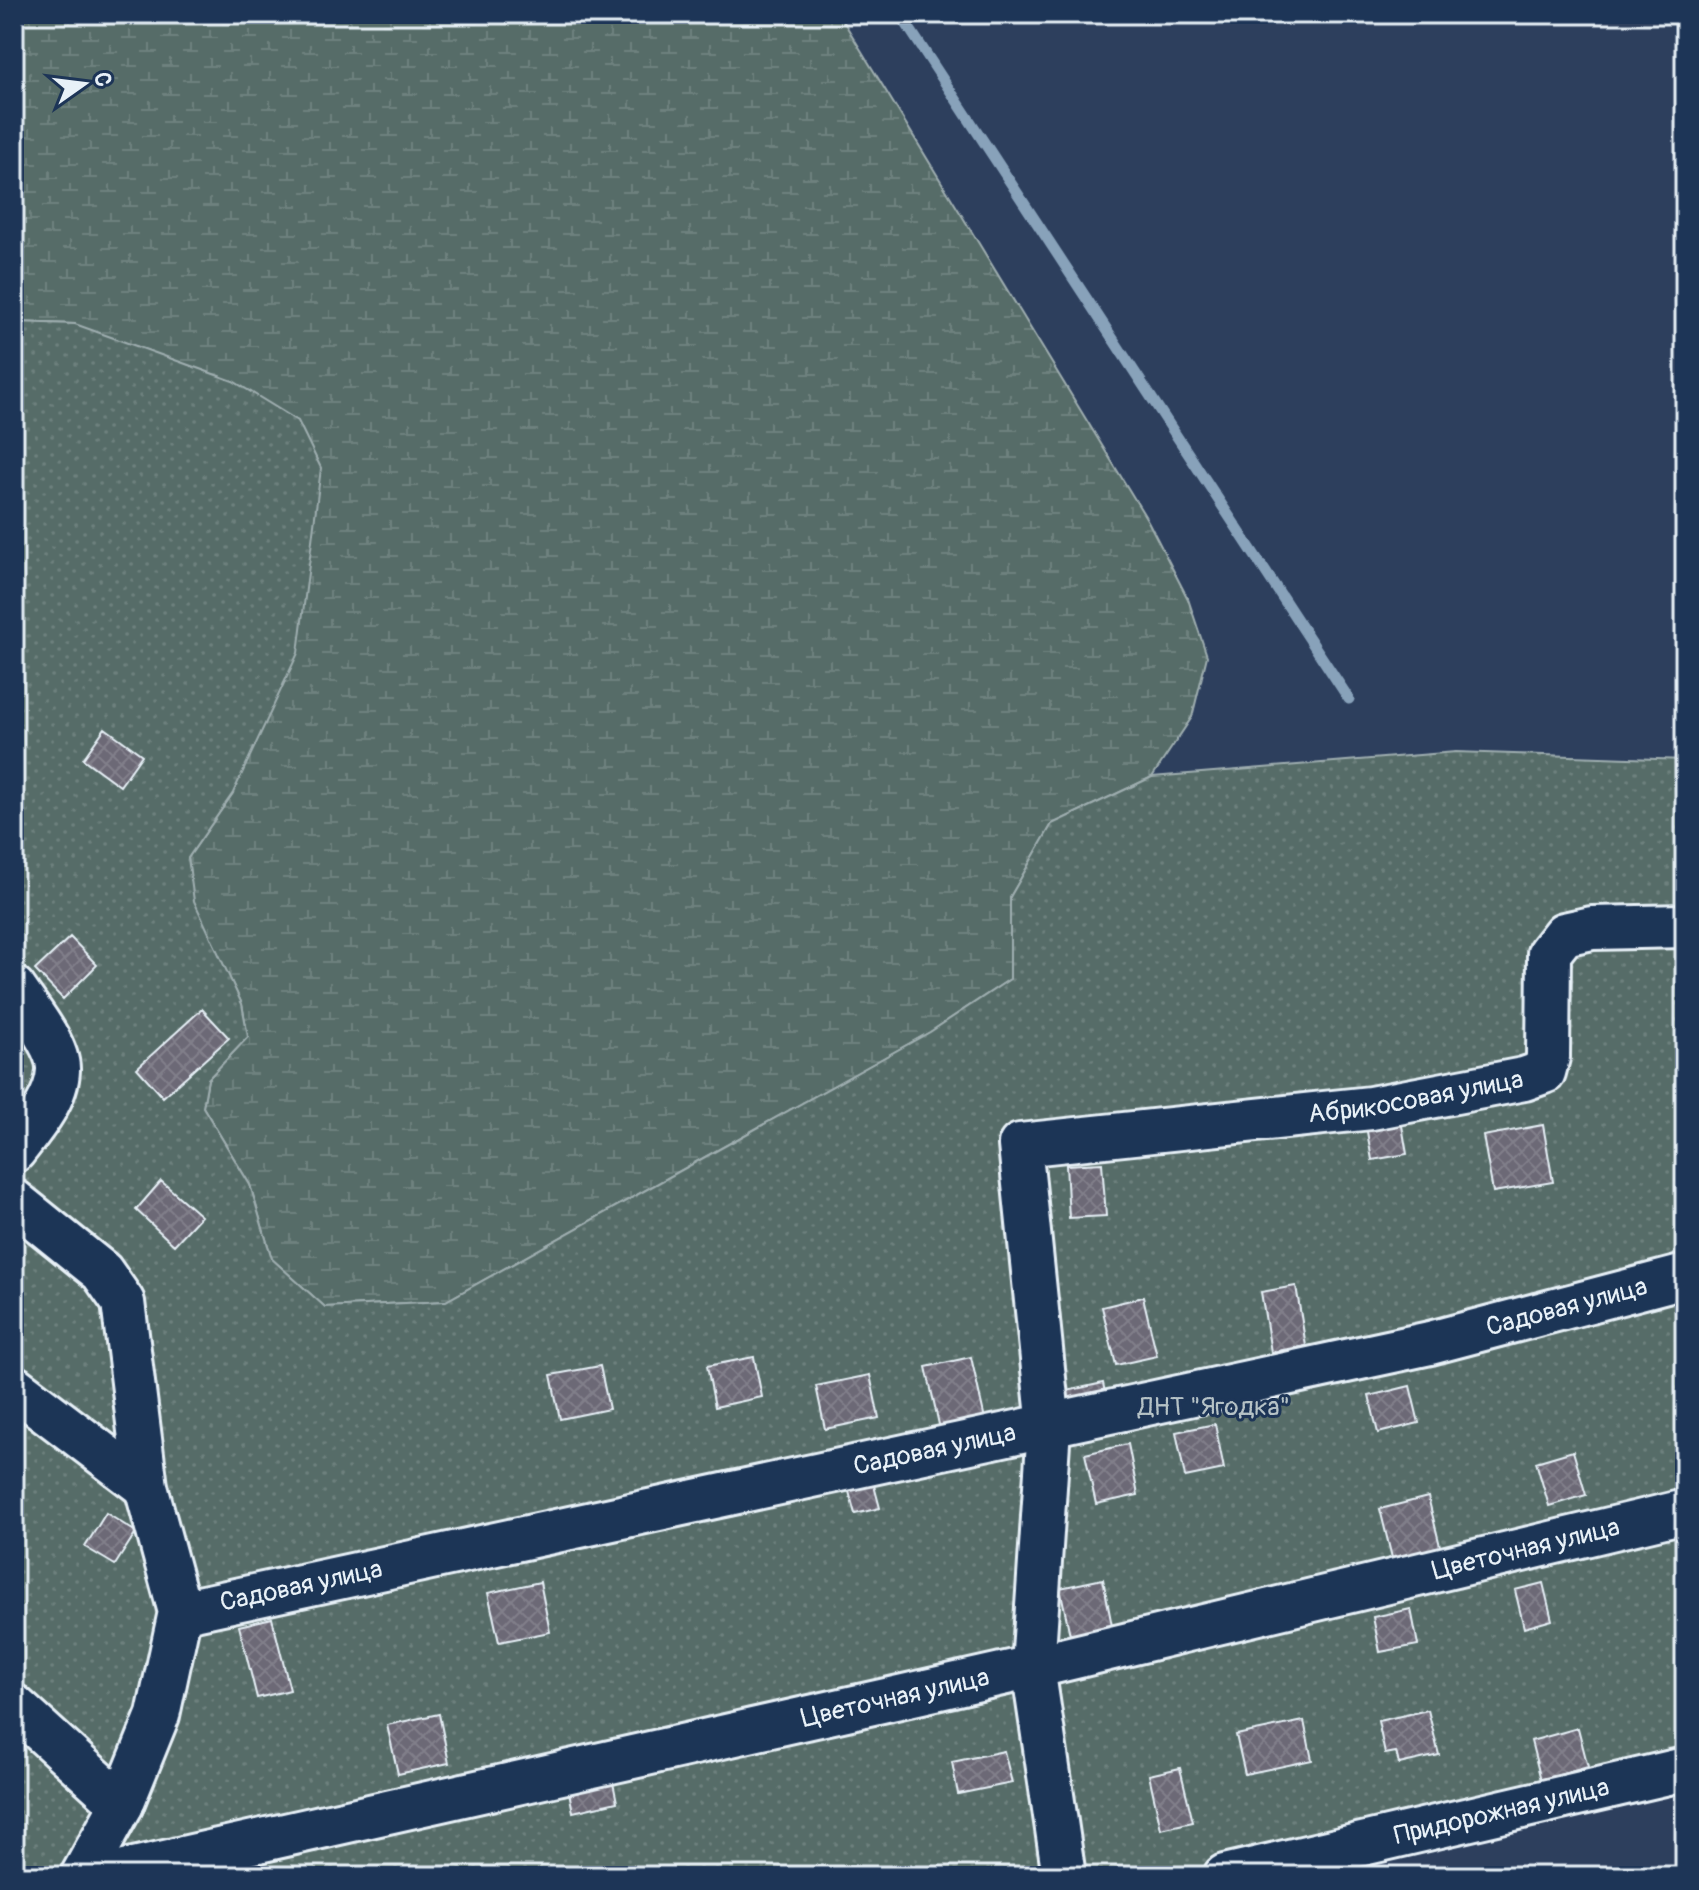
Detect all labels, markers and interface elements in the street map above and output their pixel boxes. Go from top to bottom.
north arrow [44,44,124,124]
text: С [87,69,118,90]
street label: Абрикосовая улица [1307,1063,1526,1131]
street label: Садовая улица [1483,1271,1651,1344]
park label: ДНТ "Ягодка" [1137,1391,1290,1423]
street label: Садовая улица [851,1417,1019,1483]
street label: Цветочная улица [1429,1511,1623,1587]
street label: Садовая улица [217,1553,385,1619]
street label: Цветочная улица [798,1661,992,1735]
street label: Придорожная улица [1391,1771,1612,1852]

